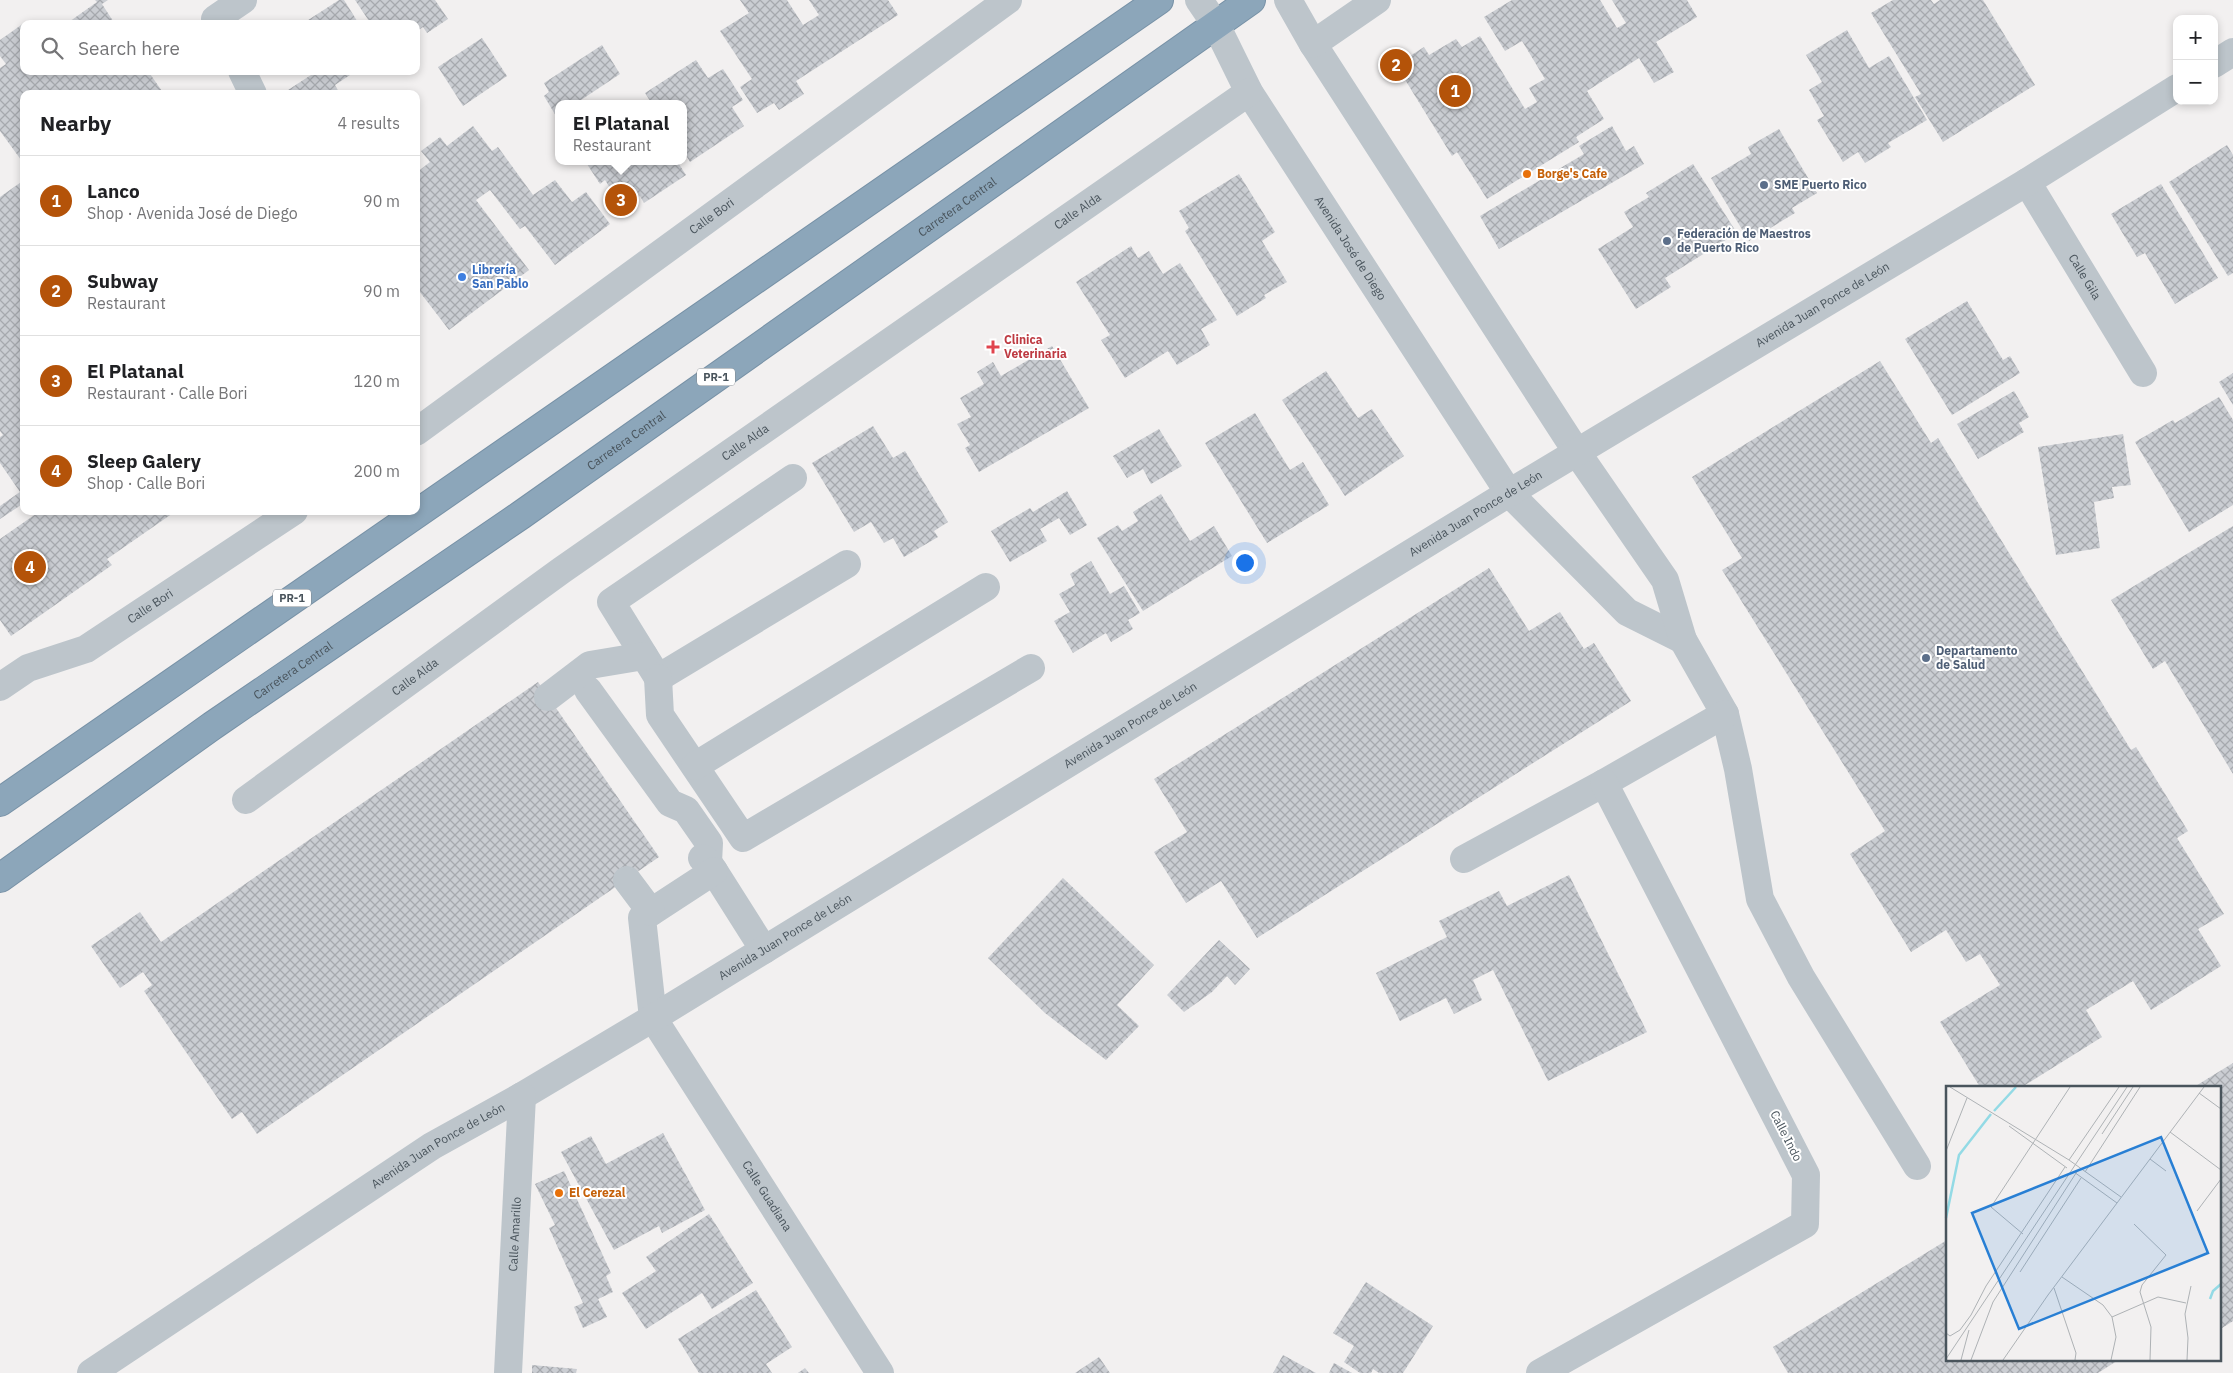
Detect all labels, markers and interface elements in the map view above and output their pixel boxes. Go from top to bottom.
map controls [2173,15,2218,105]
button: + [2173,15,2218,60]
search box [20,20,420,75]
icon: search [38,34,66,62]
text: Search here [78,36,180,60]
pin: 2 [1380,46,1412,84]
button: − [2173,60,2218,105]
pin: 1 [1439,72,1471,110]
popup [555,100,687,165]
text: Nearby [40,109,111,137]
text: El Platanal [573,111,669,135]
text: 4 results [337,113,400,133]
text: Restaurant [573,135,651,155]
place label: Borge's Cafe [1537,166,1608,181]
marker: Borge's Cafe [1521,168,1533,180]
street label: Carretera Central [915,174,999,240]
place label: SME Puerto Rico [1774,177,1867,192]
text: Lanco [87,179,140,203]
marker: SME Puerto Rico [1758,179,1770,191]
pin: 3 [605,181,637,219]
street label: Calle Alda [1051,189,1104,232]
text: 1 [51,191,61,211]
text: 90 m [363,191,400,211]
street label: Avenida José de Diego [1311,193,1390,303]
street label: Calle Bori [686,195,737,237]
text: Shop · Avenida José de Diego [87,203,298,223]
place label: Federación de Maestros de Puerto Rico [1677,226,1811,255]
marker: Federación de Maestros de Puerto Rico [1661,235,1673,247]
street label: Calle Gila [2065,251,2105,303]
street label: Avenida Juan Ponce de León [1753,258,1892,350]
place label: Librería San Pablo [472,262,529,291]
text: Subway [87,269,158,293]
marker: Librería San Pablo [456,271,468,283]
text: 2 [51,281,61,301]
text: 90 m [363,281,400,301]
text: Restaurant [87,293,166,313]
place label: Clinica Veterinaria [1004,332,1067,361]
marker: Clinica Veterinaria [986,340,1000,354]
text: El Platanal [87,359,184,383]
road number: PR-1 [697,368,735,386]
text: 3 [51,371,61,391]
text: 120 m [353,371,400,391]
text: Restaurant · Calle Bori [87,383,247,403]
street label: Carretera Central [584,407,668,473]
street label: Calle Alda [718,420,772,464]
text: Sleep Galery [87,449,201,473]
text: 4 [51,461,61,481]
text: 200 m [353,461,400,481]
street label: Avenida Juan Ponce de León [1406,467,1545,560]
text: Shop · Calle Bori [87,473,205,493]
pin: 4 [14,548,46,586]
your location [1232,550,1258,576]
street label: Calle Bori [124,585,176,627]
road number: PR-1 [273,590,311,606]
street label: Carretera Central [250,638,335,703]
place label: Departamento de Salud [1936,643,2018,672]
marker: Departamento de Salud [1920,652,1932,664]
street label: Calle Alda [388,654,441,699]
street label: Avenida Juan Ponce de León [1061,678,1199,771]
street label: Avenida Juan Ponce de León [715,890,854,983]
inset map [1946,1086,2220,1360]
street label: Avenida Juan Ponce de León [368,1099,507,1191]
street label: Calle Indo [1767,1108,1806,1164]
street label: Calle Guadiana [739,1158,796,1235]
place label: El Cerezal [569,1185,626,1200]
marker: El Cerezal [553,1187,565,1199]
street label: Calle Amarillo [505,1196,524,1272]

